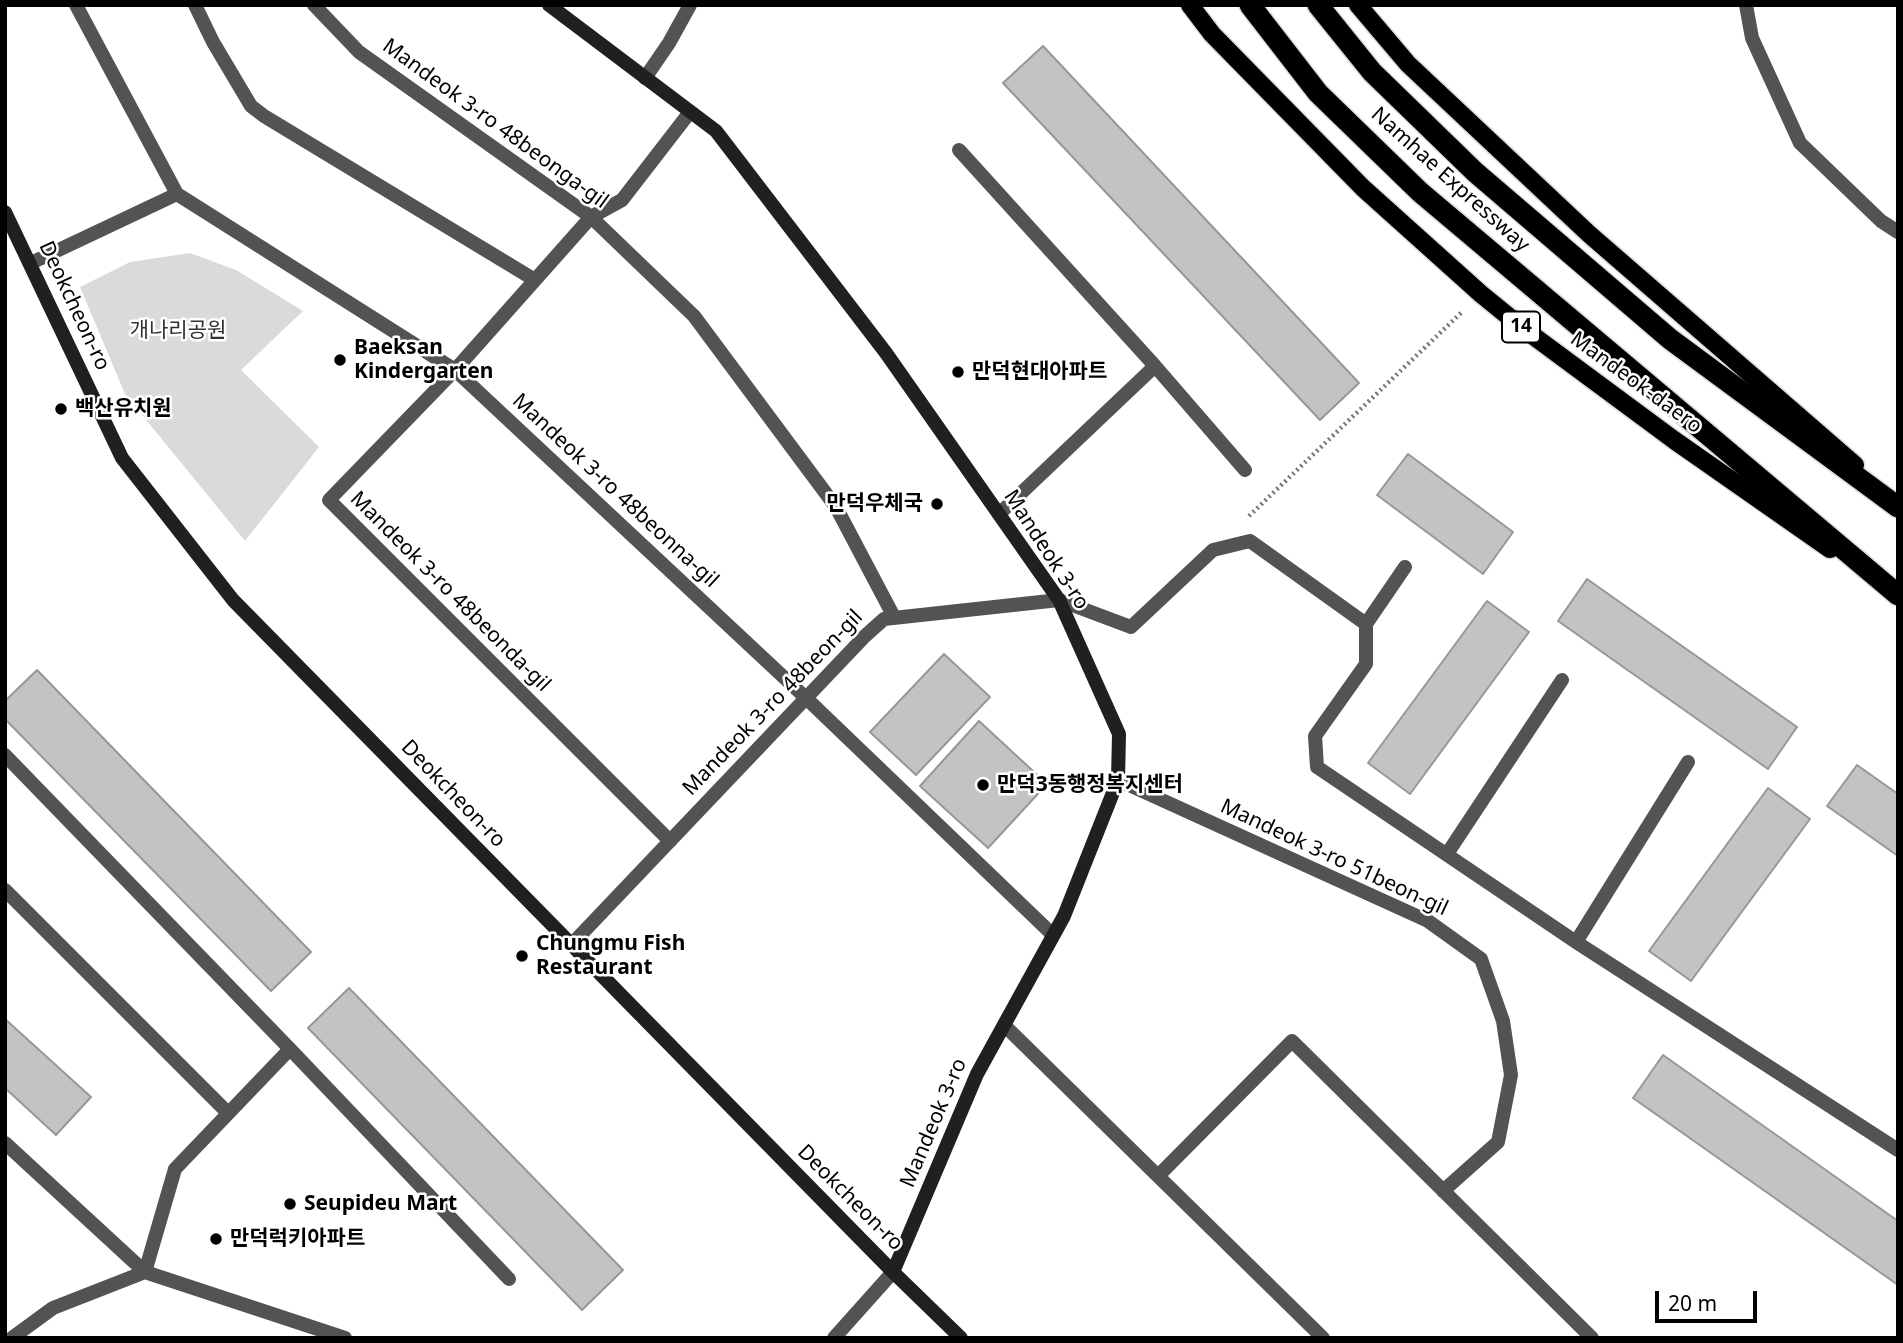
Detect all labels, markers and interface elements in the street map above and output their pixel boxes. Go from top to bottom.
street label: Mandeok 3-ro 48beonga-gil [377,34,613,214]
street label: Namhae Expressway [1366,102,1534,258]
street label: Deokcheon-ro [33,238,115,374]
road number: 14 [1502,312,1540,342]
park label: 개나리공원 [130,318,226,344]
street label: Mandeok-daero [1565,327,1707,439]
place label: Baeksan Kindergarten [354,335,493,385]
marker: Baeksan Kindergarten [332,352,348,368]
place label: 만덕현대아파트 [972,359,1107,385]
marker: 만덕현대아파트 [950,364,966,380]
street label: Mandeok 3-ro 48beonna-gil [507,389,723,593]
place label: 백산유치원 [75,396,172,422]
marker: 백산유치원 [53,401,69,417]
street label: Mandeok 3-ro [998,485,1094,615]
street label: Mandeok 3-ro 48beonda-gil [345,487,555,697]
place label: 만덕우체국 [826,491,923,517]
marker: 만덕우체국 [929,496,945,512]
street label: Mandeok 3-ro 48beon-gil [678,605,868,801]
street label: Deokcheon-ro [396,735,510,853]
place label: 만덕3동행정복지센터 [997,772,1183,798]
marker: 만덕3동행정복지센터 [975,777,991,793]
street label: Mandeok 3-ro 51beon-gil [1216,794,1452,922]
place label: Chungmu Fish Restaurant [536,931,685,981]
marker: Chungmu Fish Restaurant [514,948,530,964]
street label: Mandeok 3-ro [896,1055,972,1191]
street label: Deokcheon-ro [792,1140,908,1256]
place label: Seupideu Mart [304,1191,457,1217]
marker: Seupideu Mart [282,1196,298,1212]
place label: 만덕럭키아파트 [230,1226,365,1252]
marker: 만덕럭키아파트 [208,1231,224,1247]
scale bar [1658,1276,1759,1320]
text: 20 m [1668,1289,1717,1317]

